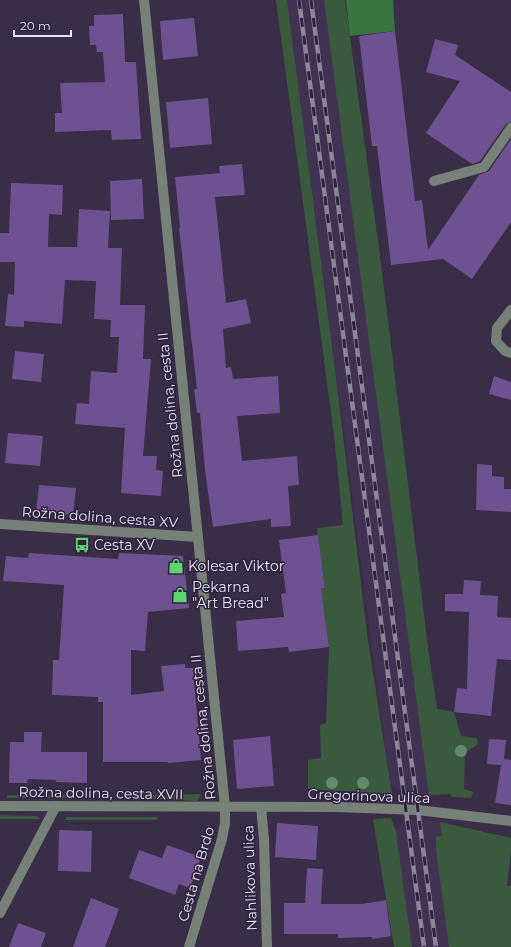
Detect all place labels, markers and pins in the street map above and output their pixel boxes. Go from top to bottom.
bus stop icon: Cesta XV [73,536,91,554]
place label: Cesta XV [94,536,155,554]
shop icon: Kolesar Viktor [167,557,185,575]
place label: Kolesar Viktor [188,557,285,575]
place label: Pekarna "Art Bread" [192,578,269,612]
shop icon: Pekarna "Art Bread" [171,586,189,604]

